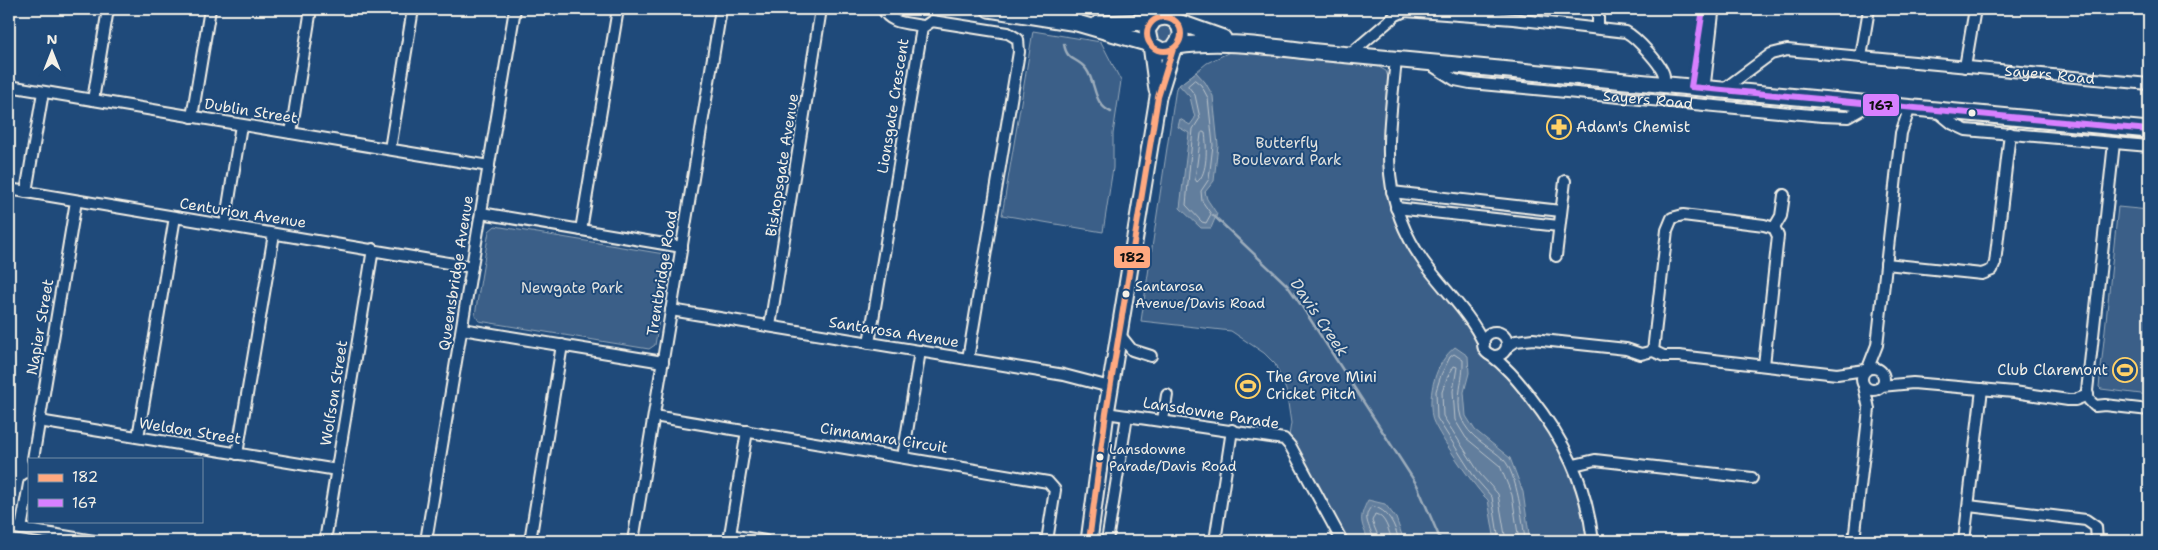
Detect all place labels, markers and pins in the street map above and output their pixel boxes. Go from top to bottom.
unlabelled marker [1967,108,1977,118]
pharmacy icon: Adam's Chemist [1546,114,1572,140]
place label: Adam's Chemist [1576,117,1690,137]
place label: Santarosa Avenue/Davis Road [1135,277,1265,312]
marker: Santarosa Avenue/Davis Road [1121,289,1131,299]
sports icon: Club Claremont [2112,357,2138,383]
place label: Club Claremont [1997,360,2108,380]
place label: The Grove Mini Cricket Pitch [1266,367,1377,404]
sports icon: The Grove Mini Cricket Pitch [1235,373,1261,399]
place label: Lansdowne Parade/Davis Road [1109,440,1237,475]
marker: Lansdowne Parade/Davis Road [1095,452,1105,462]

